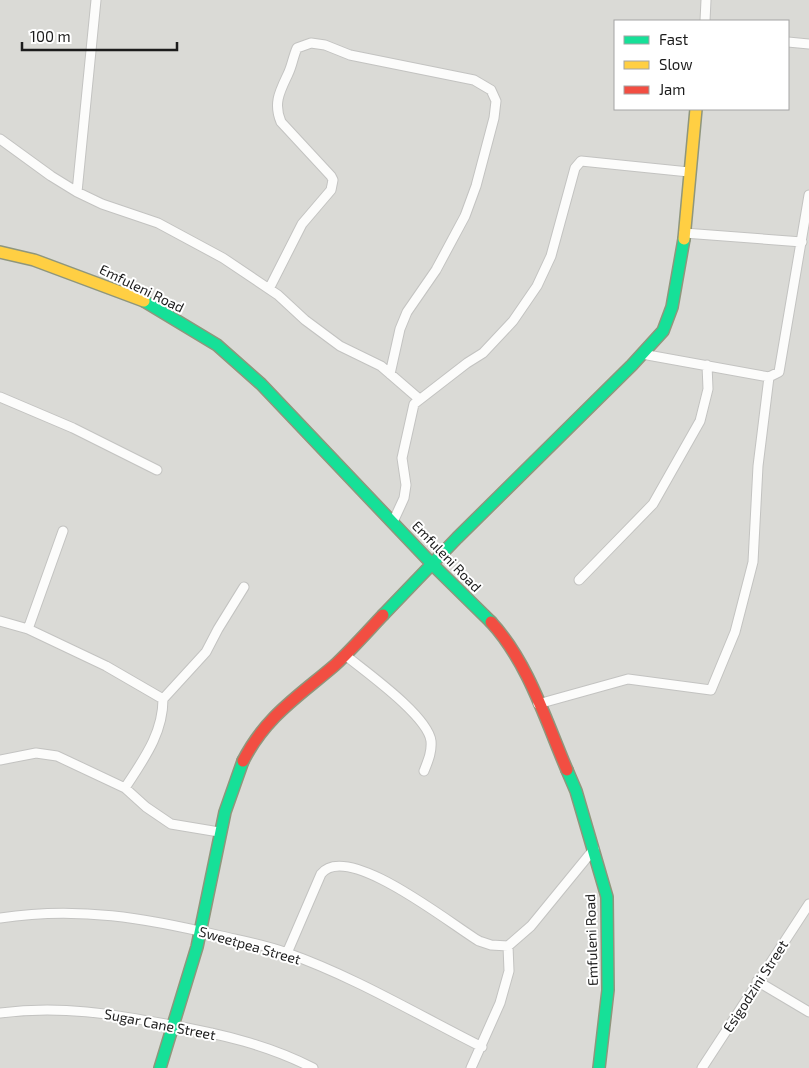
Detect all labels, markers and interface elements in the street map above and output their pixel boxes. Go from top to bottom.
scale bar [22,20,178,52]
legend [614,20,789,110]
text: 100 m [30,27,71,45]
text: Fast [659,30,689,48]
text: Slow [659,55,693,73]
text: Jam [659,80,685,98]
street label: Emfuleni Road [97,260,187,316]
street label: Emfuleni Road [409,517,485,595]
street label: Emfuleni Road [581,894,601,986]
street label: Sweetpea Street [197,922,303,968]
street label: Esigodzini Street [719,937,791,1035]
street label: Sugar Cane Street [103,1005,217,1043]

